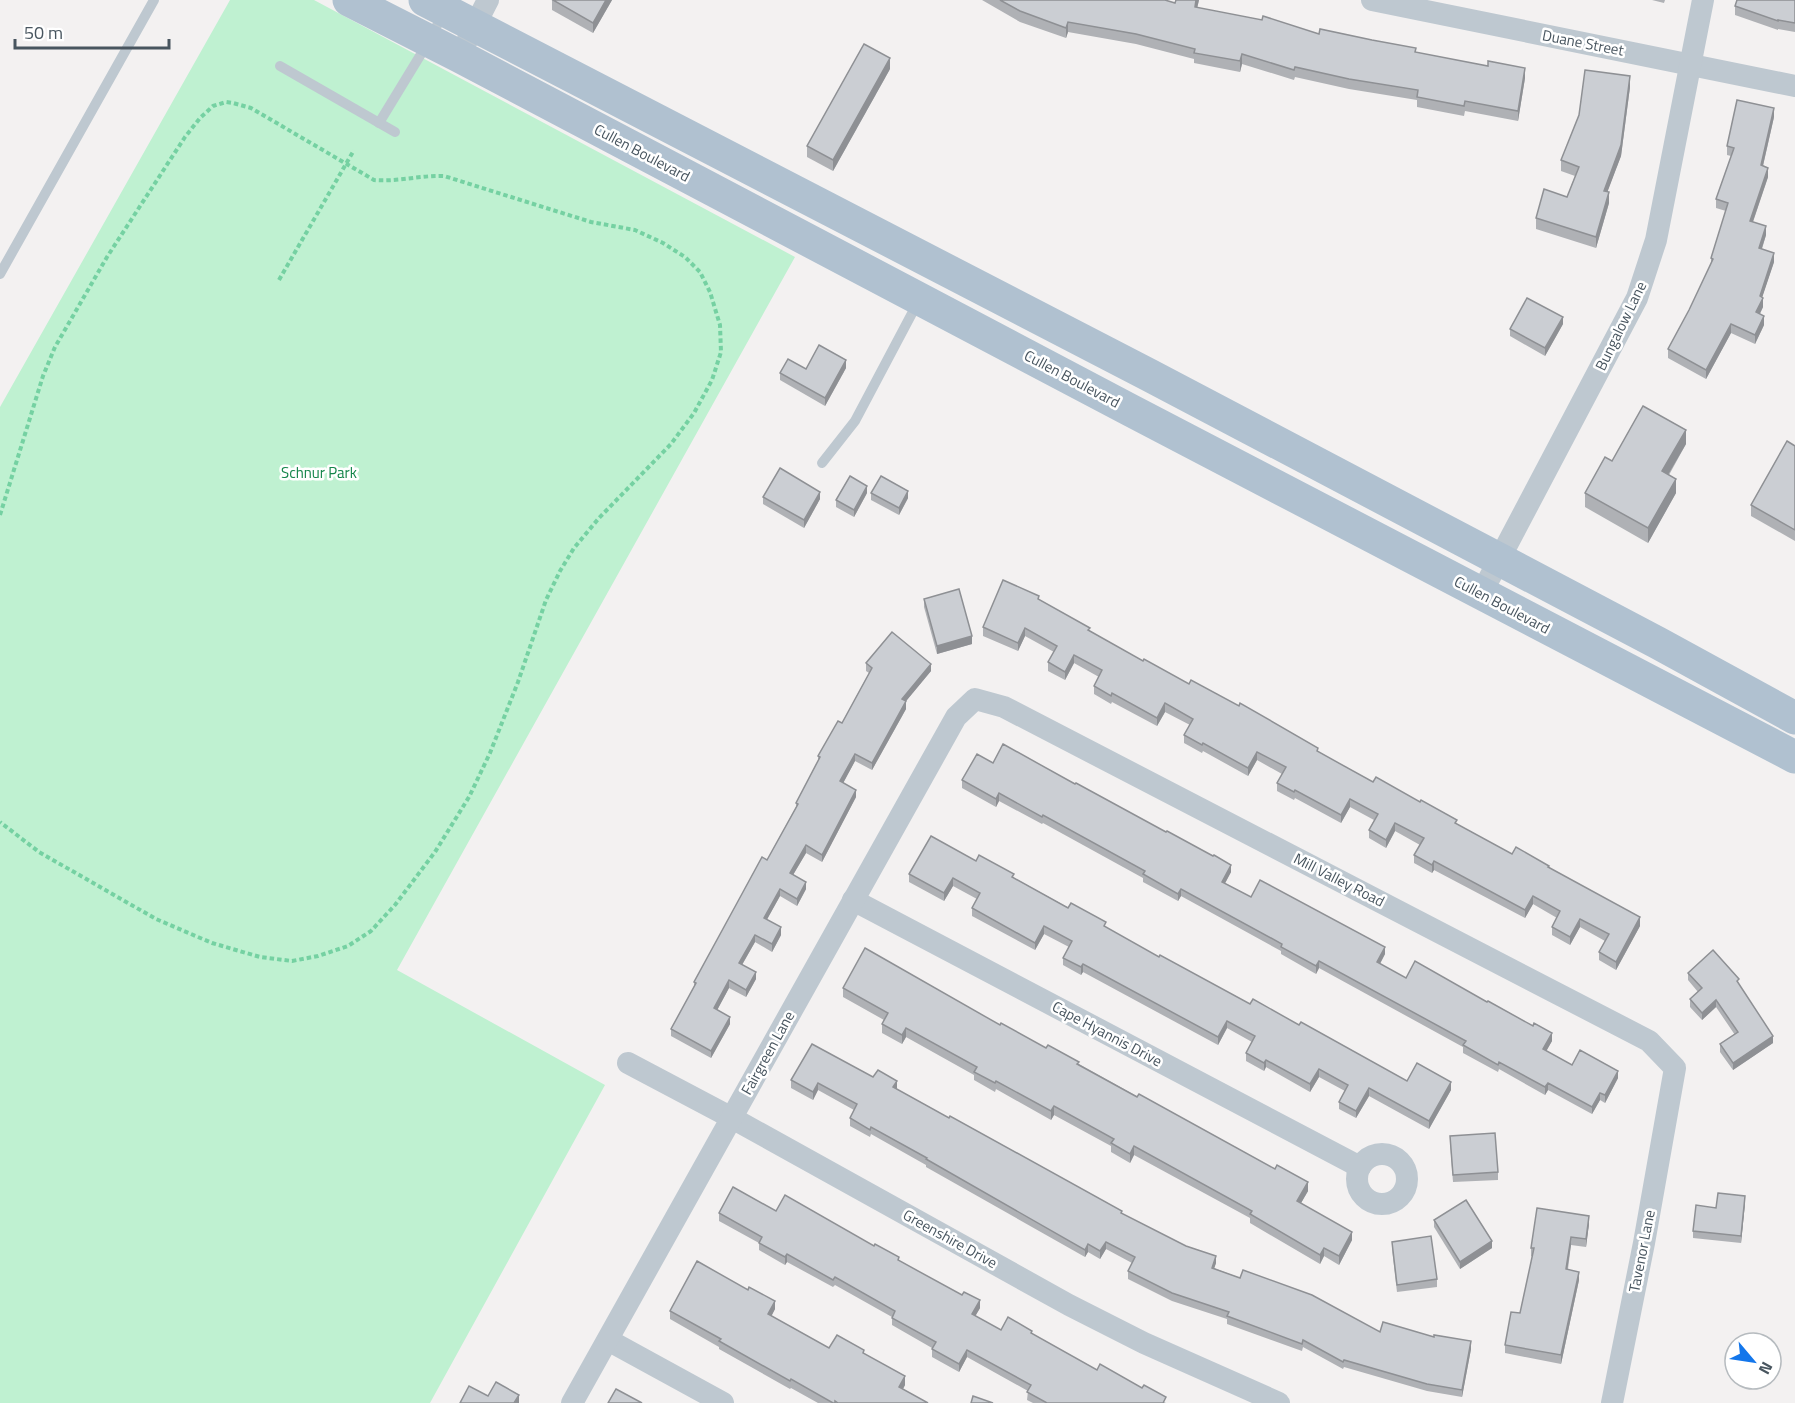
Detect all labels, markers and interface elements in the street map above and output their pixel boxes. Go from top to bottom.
scale bar [15,12,170,50]
text: 50 m [24,19,63,46]
street label: Duane Street [1540,23,1627,62]
street label: Cullen Boulevard [590,118,694,187]
street label: Bungalow Lane [1589,277,1652,374]
street label: Cullen Boulevard [1020,344,1124,413]
park label: Schnur Park [281,461,357,484]
street label: Cullen Boulevard [1450,570,1554,639]
street label: Mill Valley Road [1290,847,1389,912]
street label: Cape Hyannis Drive [1048,995,1166,1072]
street label: Fairgreen Lane [735,1007,800,1099]
street label: Greenshire Drive [899,1203,1002,1274]
street label: Tavenor Lane [1622,1208,1661,1294]
north arrow [1723,1331,1783,1391]
text: N [1753,1358,1779,1379]

